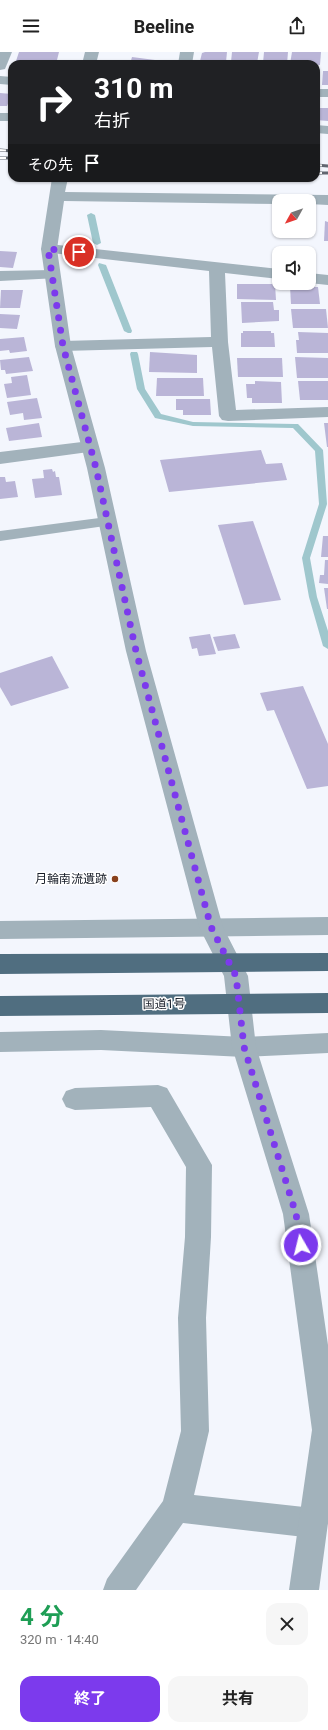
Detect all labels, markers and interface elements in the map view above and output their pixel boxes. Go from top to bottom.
icon: menu [20,15,42,37]
icon: share [286,15,308,37]
text: Beeline [134,16,194,37]
text: 310 m [94,72,173,105]
icon: right [28,76,80,128]
text: 右折 [94,110,130,131]
icon: arrive [81,152,103,174]
text: その先 [28,156,73,174]
north arrow [272,194,316,238]
map controls [272,194,316,290]
pin [62,235,96,269]
icon: arrive [68,241,90,263]
button: sound [272,246,316,290]
place label: 月輪南流遺跡 [35,872,107,886]
marker: 月輪南流遺跡 [110,874,120,884]
street label: 国道1号 [143,997,185,1011]
position arrow [280,1224,322,1266]
text: 4 分 [20,1603,64,1631]
button: close [266,1603,308,1645]
text: 320 m · 14:40 [20,1632,99,1647]
button: 終了 [20,1676,160,1722]
button: 共有 [168,1676,308,1722]

